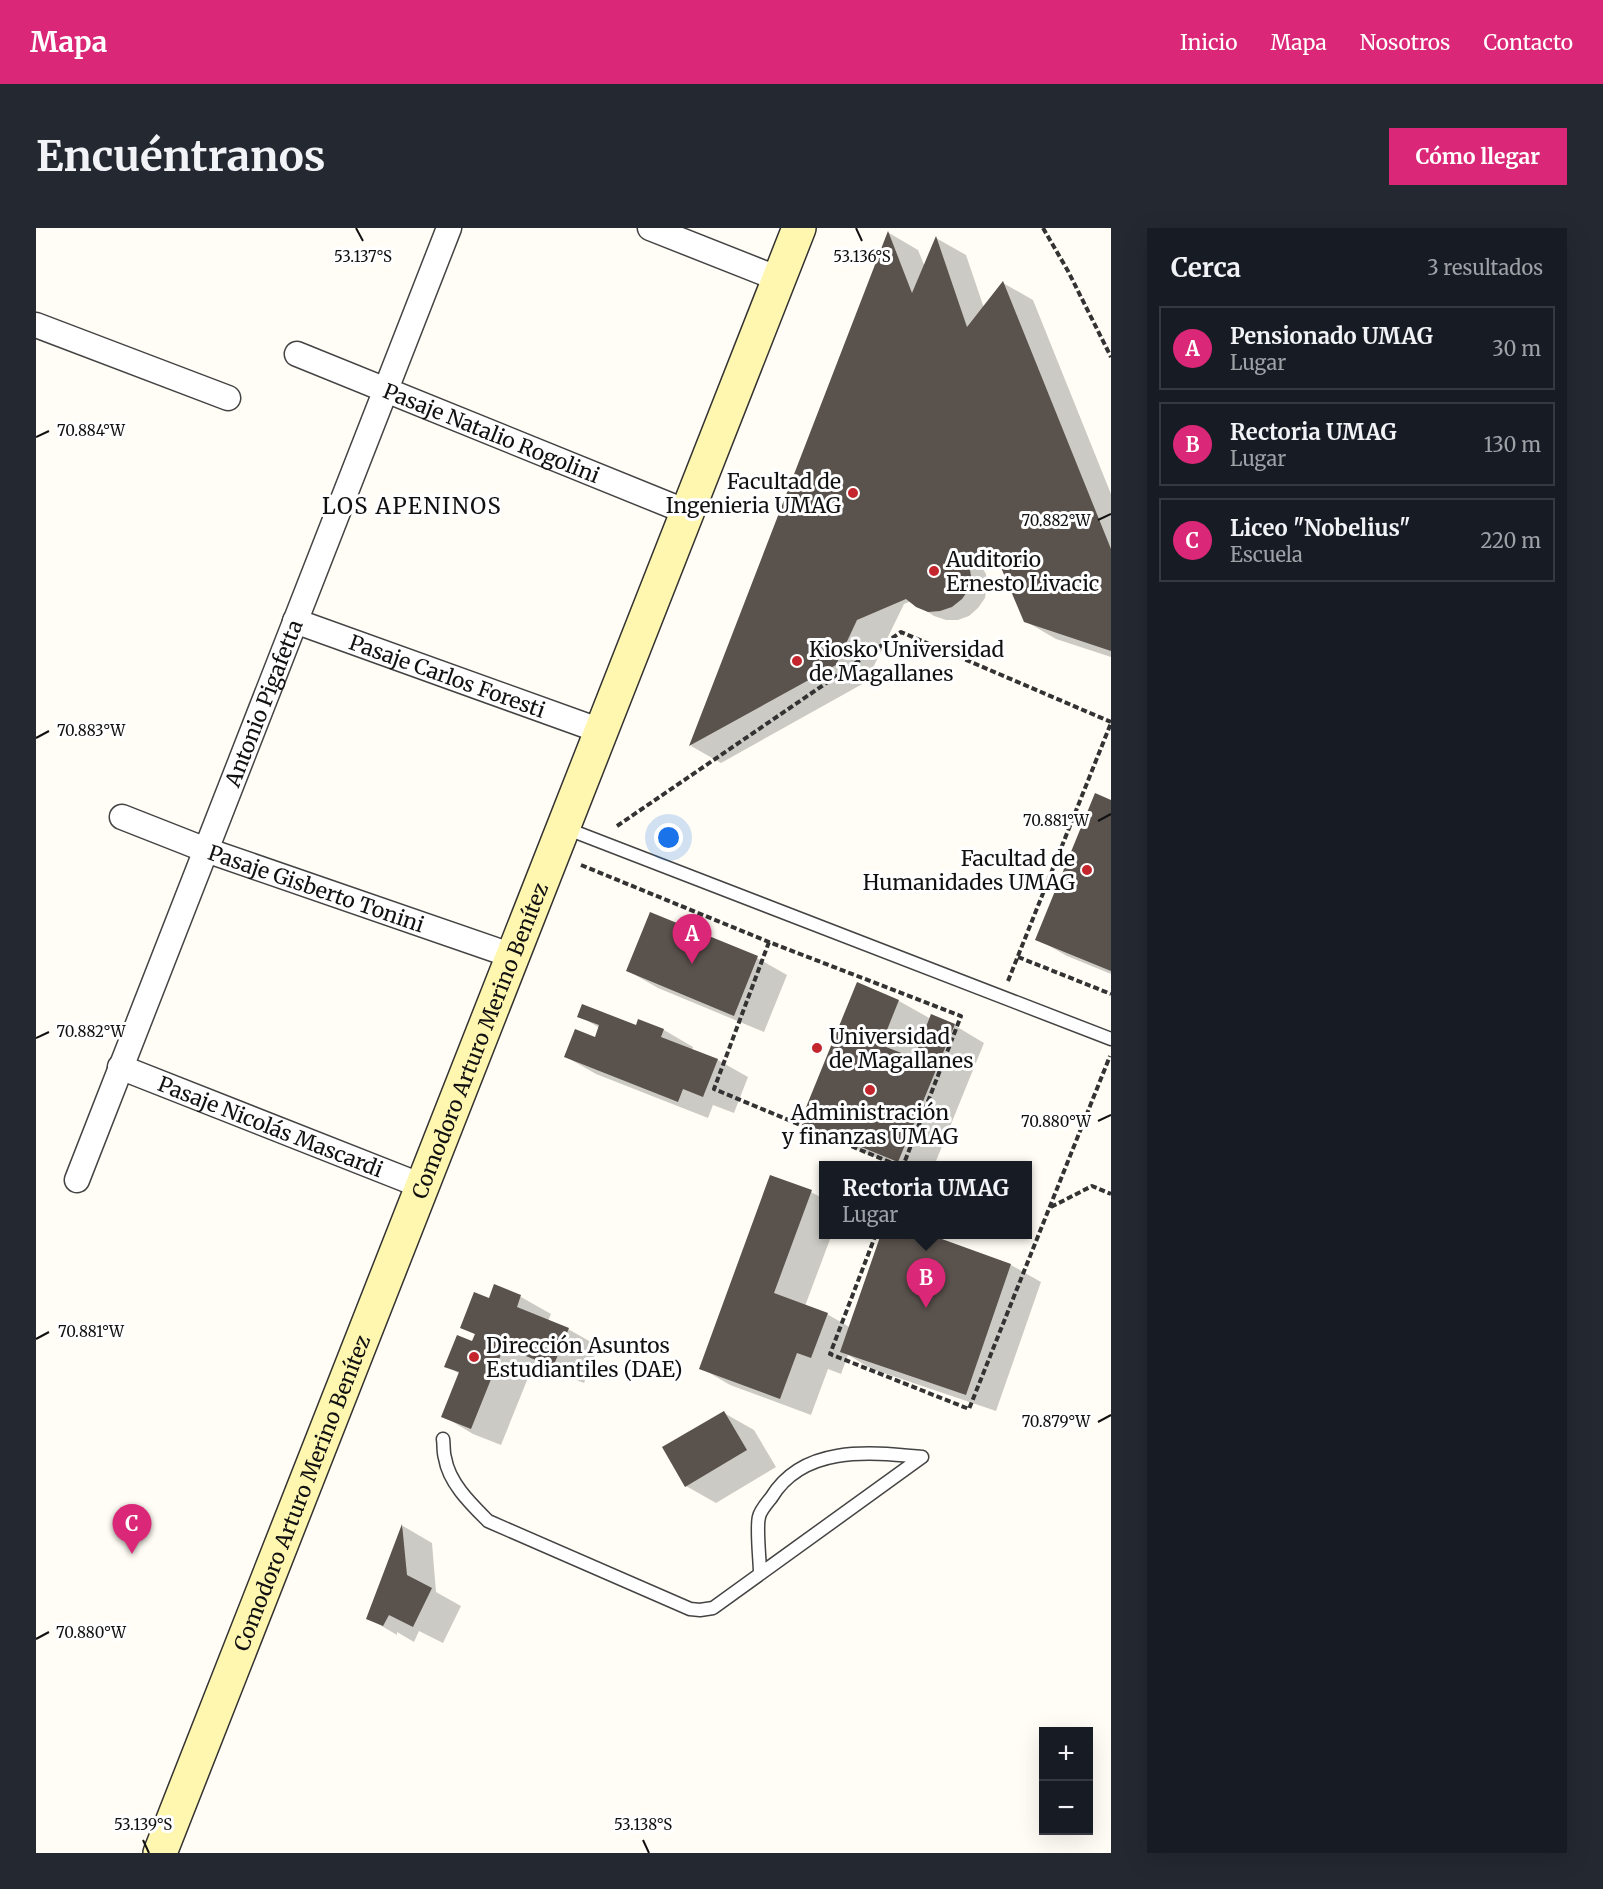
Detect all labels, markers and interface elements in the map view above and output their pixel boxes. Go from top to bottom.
text: Mapa [30,24,107,60]
text: Inicio [1180,29,1238,56]
text: Mapa [1271,29,1327,56]
text: Nosotros [1360,29,1450,56]
text: Contacto [1483,29,1573,56]
button: Cómo llegar [1389,128,1567,185]
text: Encuéntranos [36,130,325,182]
text: 53.137°S [334,247,392,266]
text: 53.136°S [833,247,891,266]
text: Cerca [1171,251,1241,284]
text: 3 resultados [1427,255,1543,280]
text: Pensionado UMAG [1230,322,1433,350]
text: A [1185,336,1200,361]
text: 30 m [1492,336,1541,361]
text: Lugar [1230,350,1286,375]
street label: Pasaje Natalio Rogolini [379,377,604,489]
text: Rectoria UMAG [1230,418,1397,446]
text: 70.884°W [57,421,126,440]
text: B [1186,432,1199,457]
text: 130 m [1484,432,1541,457]
text: Lugar [1230,446,1286,471]
place label: Facultad de Ingenieria UMAG [666,468,841,519]
marker: Facultad de Ingenieria UMAG [846,486,860,500]
district label: LOS APENINOS [322,492,502,520]
text: 70.882°W [1022,511,1091,530]
text: Liceo "Nobelius" [1230,514,1411,542]
text: C [1186,528,1199,553]
text: 220 m [1481,528,1541,553]
text: Escuela [1230,542,1303,567]
place label: Auditorio Ernesto Livacic [945,546,1099,597]
marker: Auditorio Ernesto Livacic [927,564,941,578]
street label: Antonio Pigafetta [218,616,308,791]
street label: Pasaje Carlos Foresti [346,628,549,723]
place label: Kiosko Universidad de Magallanes [809,636,1004,687]
marker: Kiosko Universidad de Magallanes [790,654,804,668]
text: 70.883°W [57,721,126,740]
text: 70.881°W [1023,811,1090,830]
your location [654,823,683,852]
street label: Pasaje Gisberto Tonini [205,838,428,938]
place label: Facultad de Humanidades UMAG [863,845,1075,896]
marker: Facultad de Humanidades UMAG [1080,863,1094,877]
street label: Comodoro Arturo Merino Benítez [405,879,554,1202]
pin: A [672,914,712,964]
text: 70.882°W [57,1022,126,1041]
place label: Universidad de Magallanes [829,1023,973,1074]
marker: Universidad de Magallanes [810,1041,824,1055]
street label: Pasaje Nicolás Mascardi [154,1070,387,1183]
marker: Administración y finanzas UMAG [863,1083,877,1097]
place label: Administración y finanzas UMAG [782,1099,958,1150]
text: 70.880°W [1021,1112,1092,1131]
popup [819,1161,1032,1239]
text: Rectoria UMAG [842,1174,1009,1202]
text: Lugar [842,1202,898,1227]
pin: B [906,1258,946,1308]
text: 70.881°W [58,1322,125,1341]
street label: Comodoro Arturo Merino Benítez [227,1331,376,1655]
place label: Dirección Asuntos Estudiantiles (DAE) [486,1332,683,1383]
marker: Dirección Asuntos Estudiantiles (DAE) [467,1350,481,1364]
text: 70.879°W [1022,1412,1091,1431]
pin: C [112,1504,152,1554]
text: 70.880°W [56,1623,127,1642]
map controls [1039,1727,1093,1835]
button: + [1039,1727,1093,1781]
button: − [1039,1781,1093,1835]
text: 53.139°S [114,1815,172,1834]
text: 53.138°S [614,1815,672,1834]

